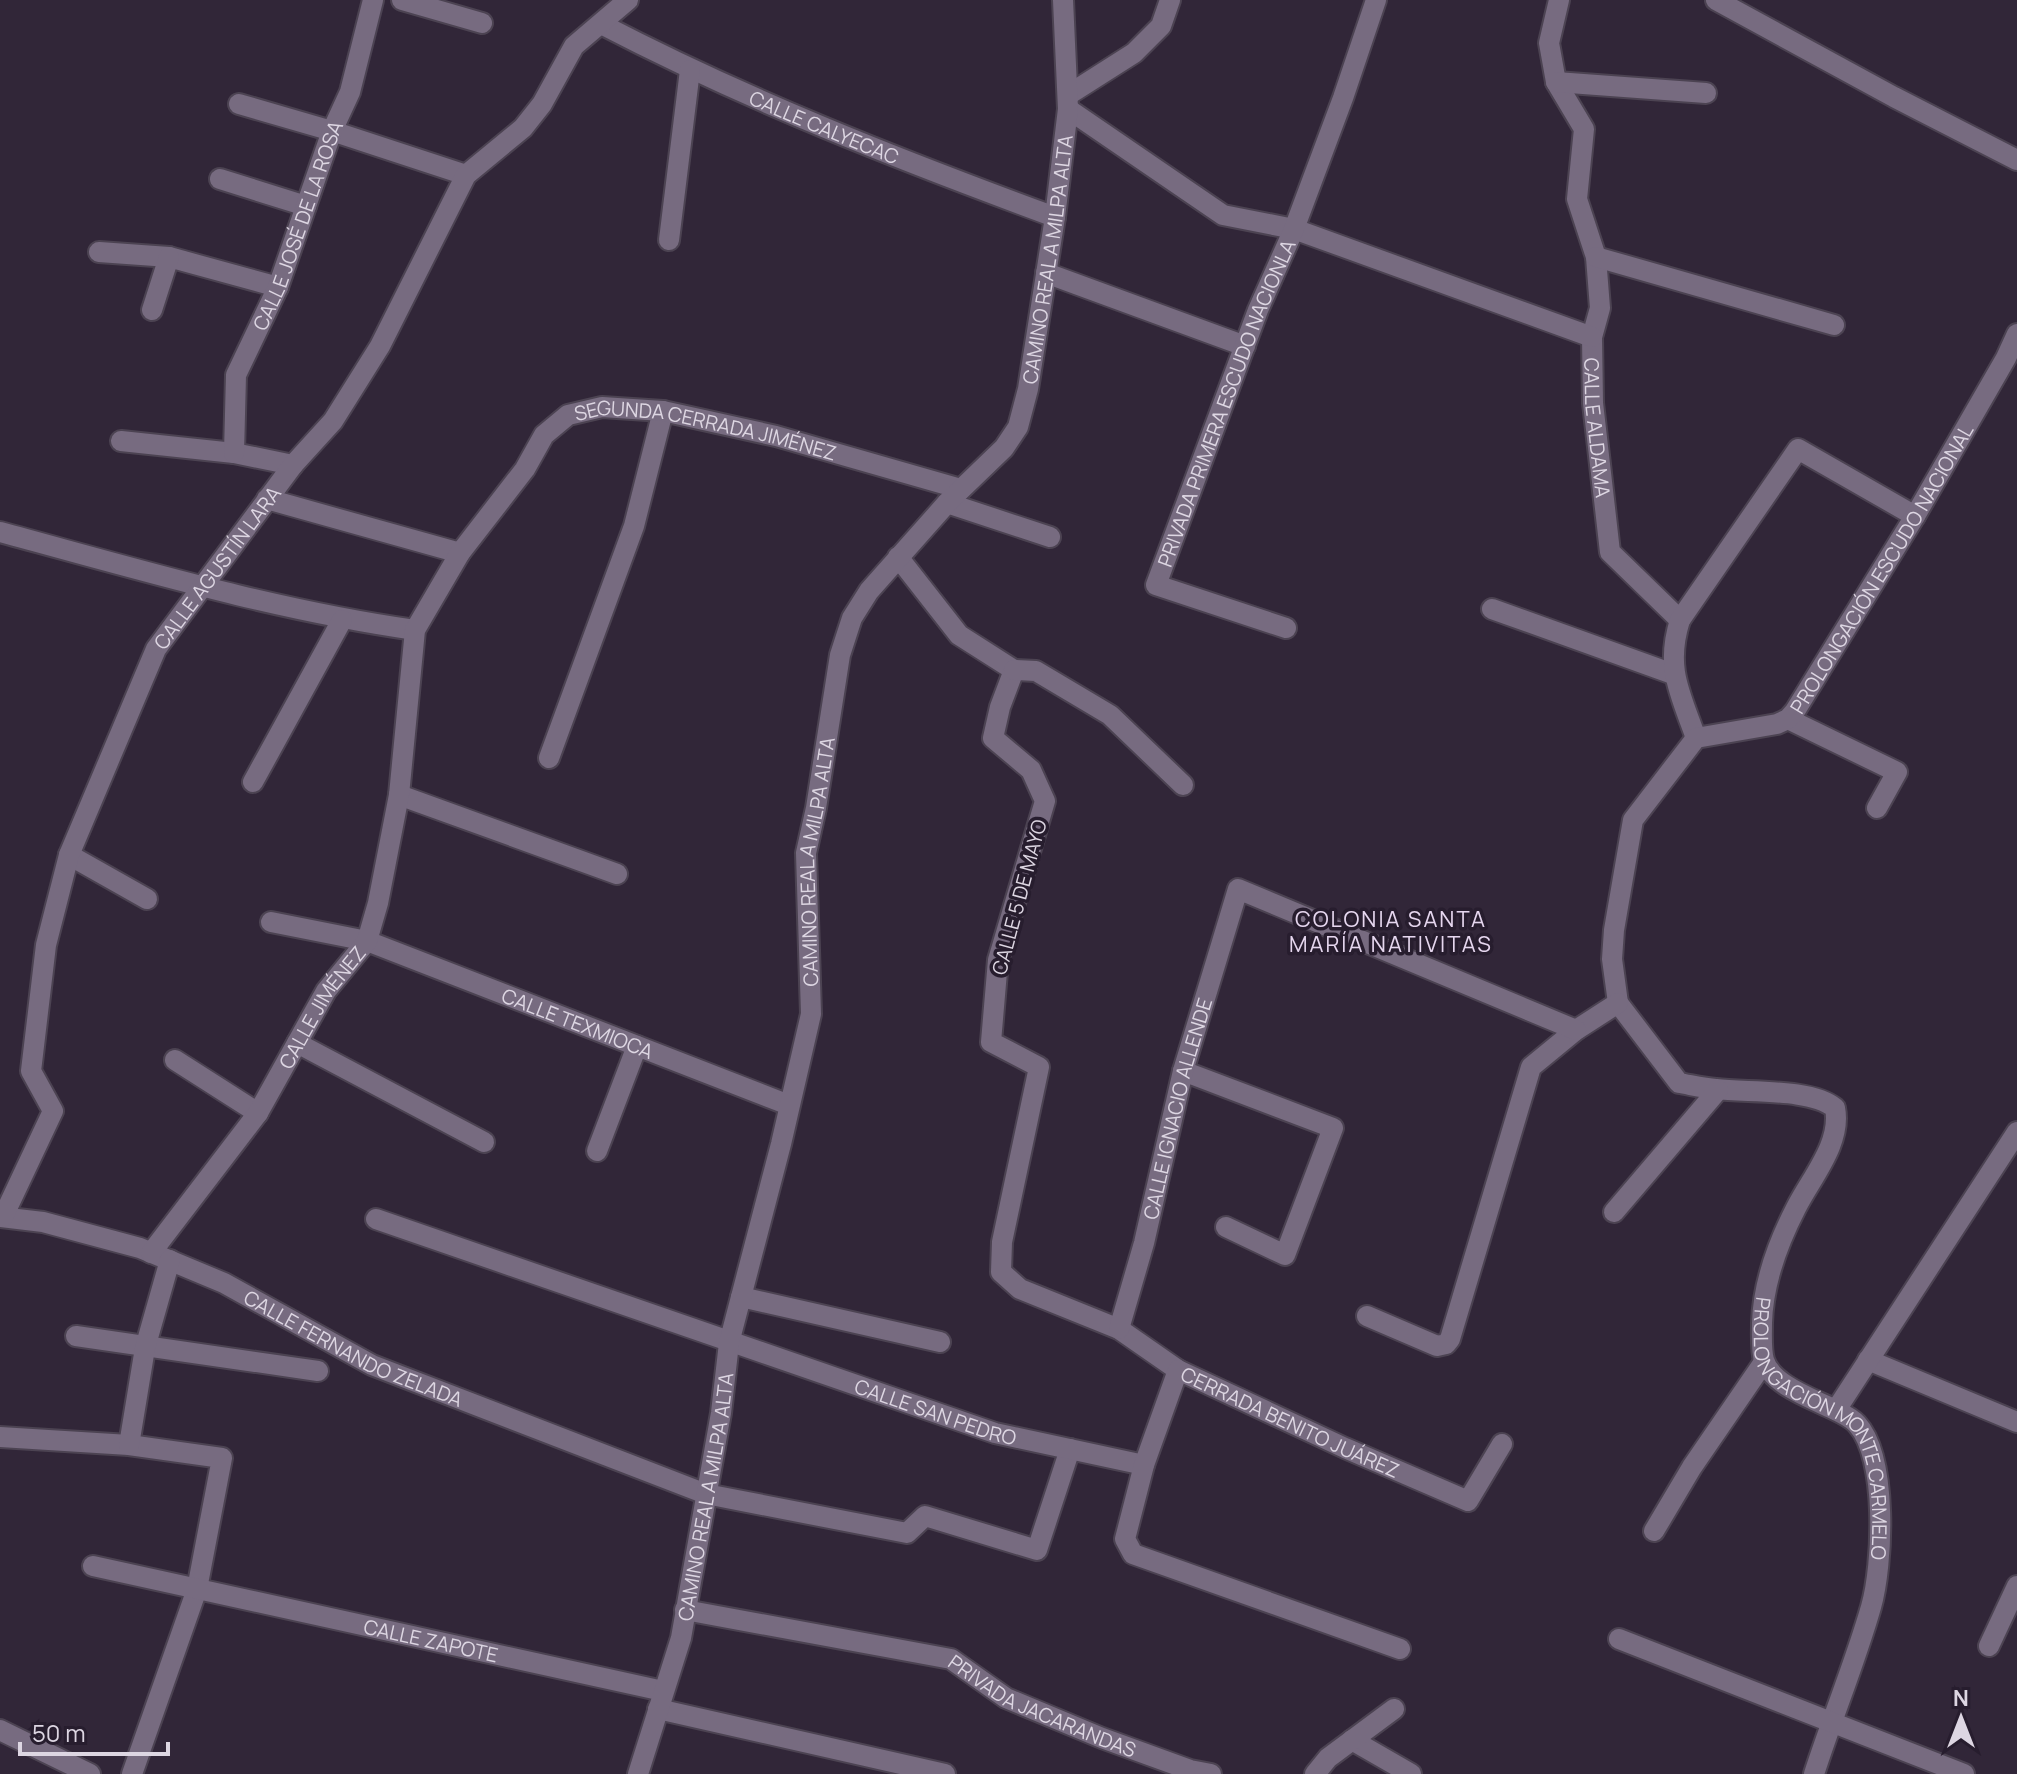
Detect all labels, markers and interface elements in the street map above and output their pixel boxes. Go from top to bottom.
street label: CALLE CALYECAC [745,84,903,170]
street label: CALLE JOSÉ DE LA ROSA [246,116,349,335]
street label: CAMINO REAL A MILPA ALTA [1015,133,1078,386]
street label: PRIVADA PRIMERA ESCUDO NACIONLA [1151,235,1301,570]
street label: CALLE ALDAMA [1579,357,1617,499]
street label: SEGUNDA CERRADA JIMÉNEZ [571,393,840,466]
street label: PROLONGACIÓN ESCUDO NACIONAL [1783,419,1979,718]
street label: CALLE AGUSTÍN LARA [147,480,287,655]
street label: CAMINO REAL A MILPA ALTA [792,735,841,987]
street label: CALLE 5 DE MAYO [985,816,1053,978]
district label: COLONIA SANTA MARÍA NATIVITAS [1289,904,1493,959]
street label: CALLE JIMÉNEZ [272,940,371,1073]
street label: CALLE TEXMIOCA [498,981,658,1065]
street label: CALLE IGNACIO ALLENDE [1136,994,1218,1222]
street label: CALLE FERNANDO ZELADA [239,1283,467,1412]
street label: PROLONGACIÓN MONTE CARMELO [1748,1296,1894,1561]
street label: CERRADA BENITO JUÁREZ [1177,1360,1404,1483]
street label: CAMINO REAL A MILPA ALTA [671,1371,739,1623]
street label: CALLE SAN PEDRO [851,1372,1019,1451]
street label: CALLE ZAPOTE [361,1612,501,1668]
street label: PRIVADA JACARANDAS [943,1648,1140,1763]
north arrow [1921,1678,2001,1758]
text: N [1953,1683,1969,1713]
scale bar [20,1706,168,1756]
text: 50 m [32,1716,86,1749]

